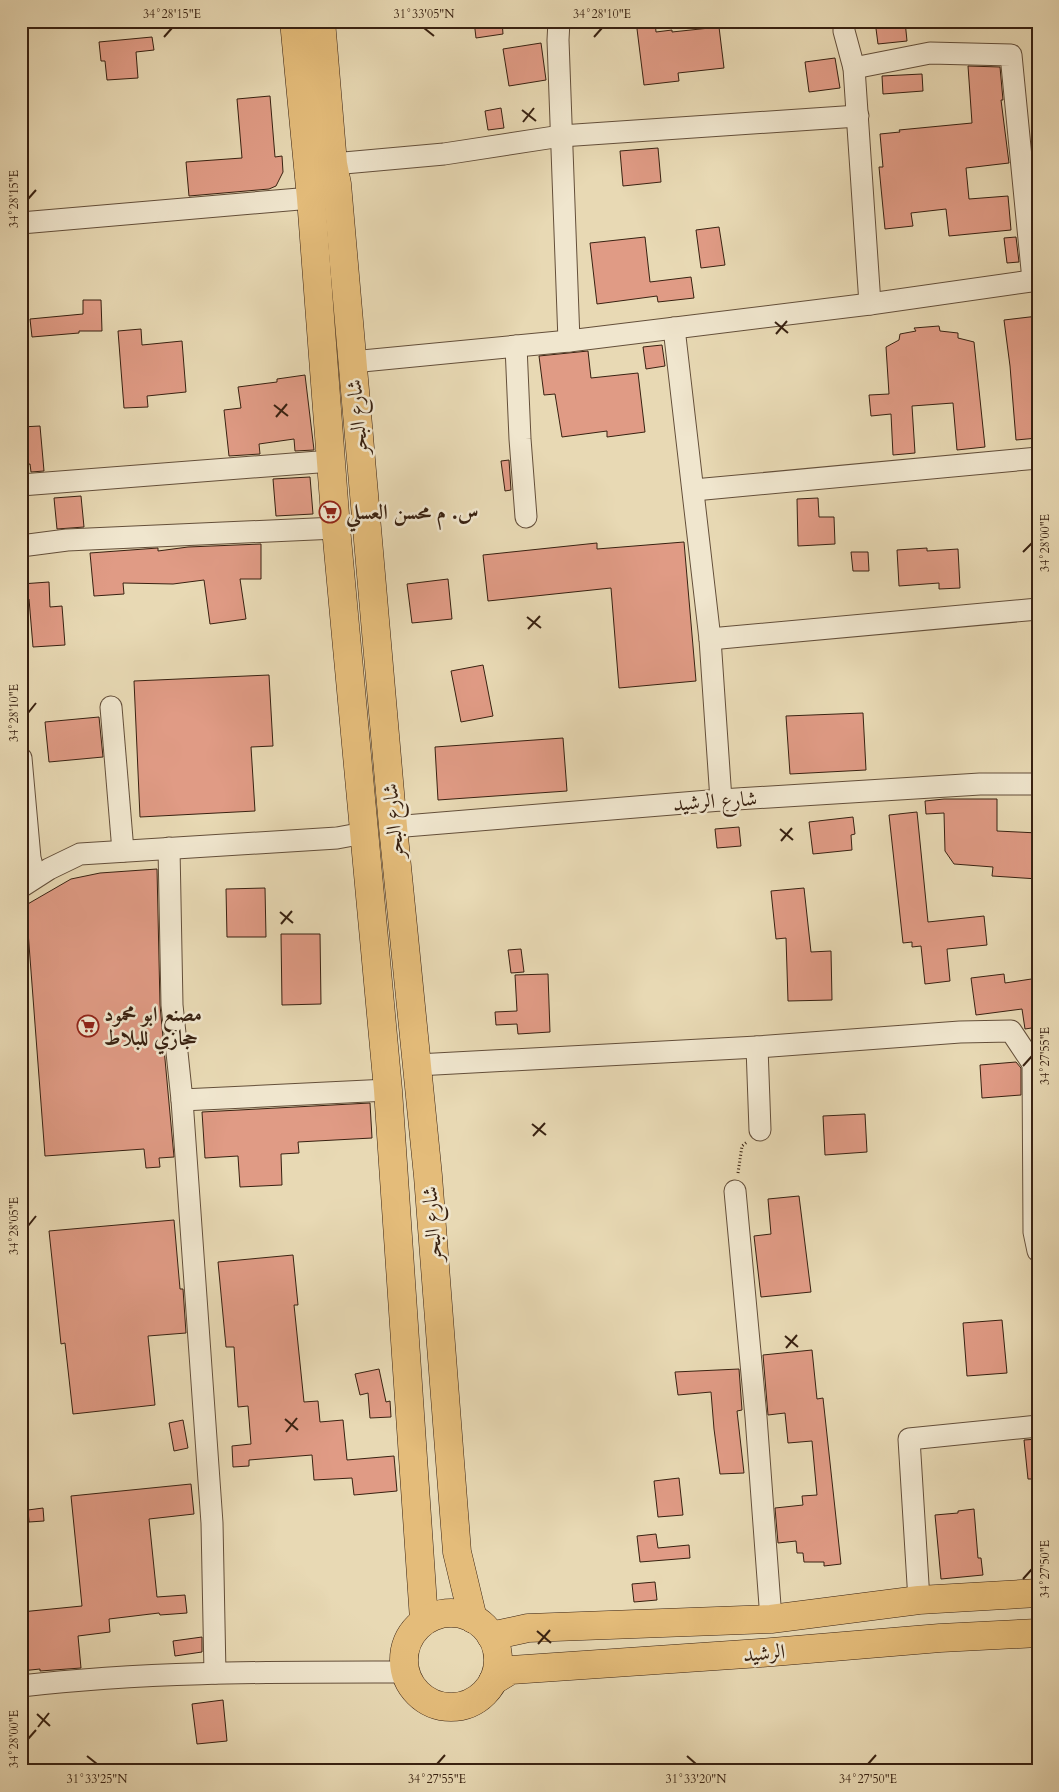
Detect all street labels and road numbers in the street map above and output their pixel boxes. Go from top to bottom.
street label: شارع البحر [340,378,378,458]
street label: شارع البحر [376,782,414,862]
street label: شارع الرشيد [672,784,758,822]
street label: شارع البحر [415,1185,453,1265]
street label: الرشيد [742,1638,786,1669]

